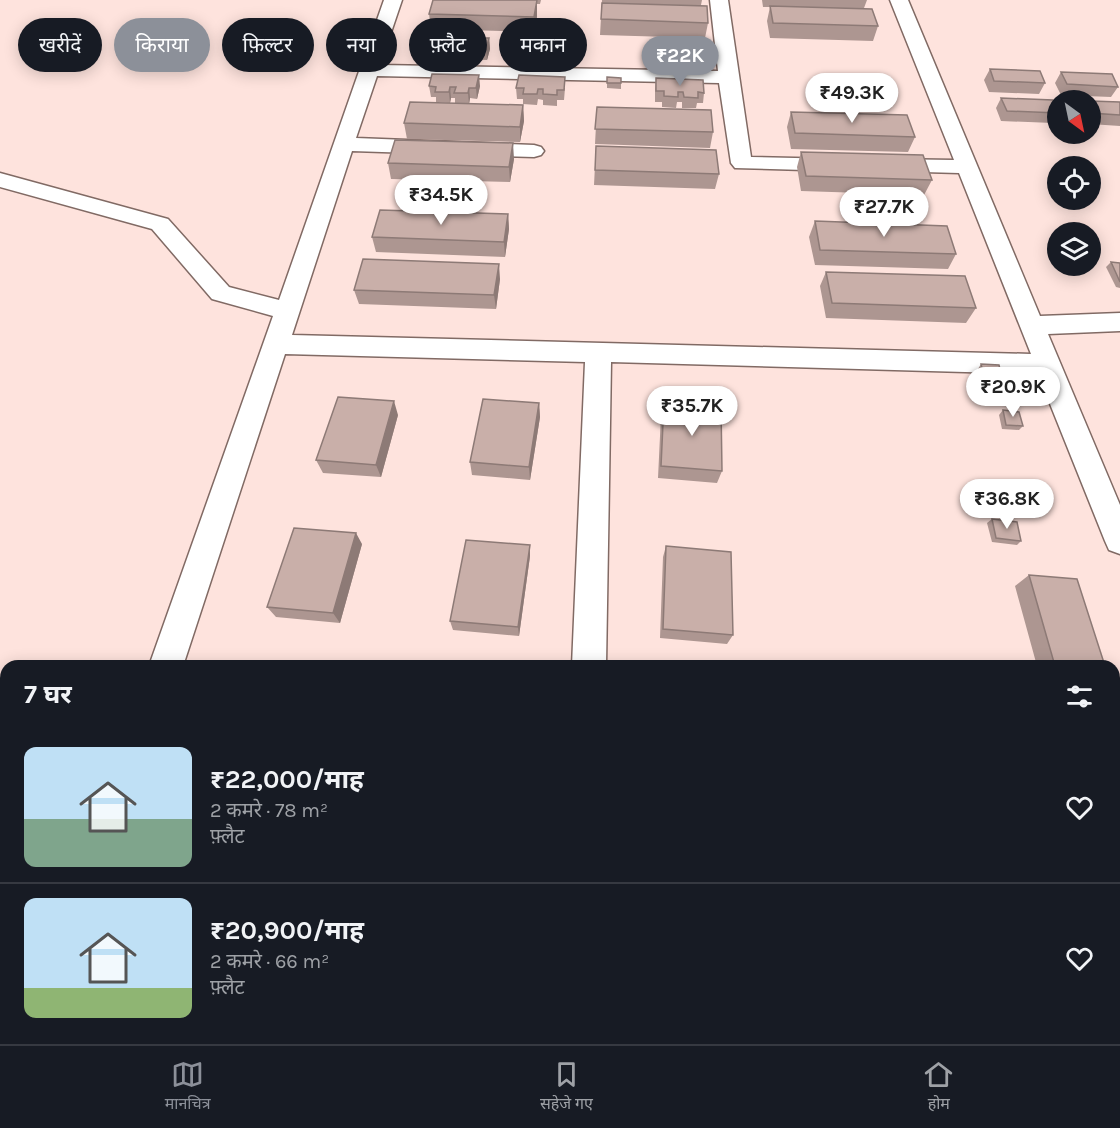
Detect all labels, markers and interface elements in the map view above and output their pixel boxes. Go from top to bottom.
chip: खरीदें [18,18,102,72]
chip: किराया [114,18,210,72]
chip: फ़िल्टर [222,18,314,72]
chip: नया [326,18,397,72]
chip: फ़्लैट [409,18,487,72]
chip: मकान [499,18,587,72]
pin: ₹22K [644,36,716,87]
text: ₹22K [656,44,704,67]
pin: ₹49.3K [803,73,901,124]
text: ₹49.3K [819,81,885,104]
north arrow [1047,90,1101,144]
map controls [1047,90,1101,276]
button: locate [1047,156,1101,210]
pin: ₹34.5K [392,175,490,226]
text: ₹34.5K [409,183,473,206]
pin: ₹27.7K [835,187,933,238]
text: ₹27.7K [854,195,914,218]
button: layers [1047,222,1101,276]
pin: ₹20.9K [964,367,1062,418]
text: ₹20.9K [980,375,1046,398]
pin: ₹35.7K [643,386,741,437]
text: ₹35.7K [661,394,723,417]
pin: ₹36.8K [958,479,1056,530]
text: ₹36.8K [974,487,1040,510]
text: 7 घर [24,679,72,710]
icon: filters [1063,680,1096,713]
text: ₹22,000/माह [210,764,364,795]
icon: home [72,771,144,843]
icon: heart [1063,791,1096,824]
text: 2 कमरे · 78 m² [210,799,328,822]
text: फ़्लैट [210,825,245,848]
text: ₹20,900/माह [210,915,364,946]
icon: home [72,922,144,994]
icon: heart [1063,942,1096,975]
text: 2 कमरे · 66 m² [210,950,329,973]
text: फ़्लैट [210,976,245,999]
tab: मानचित्र [165,1058,210,1116]
tab: सहेजे गए [540,1058,593,1116]
tab: होम [922,1058,955,1116]

